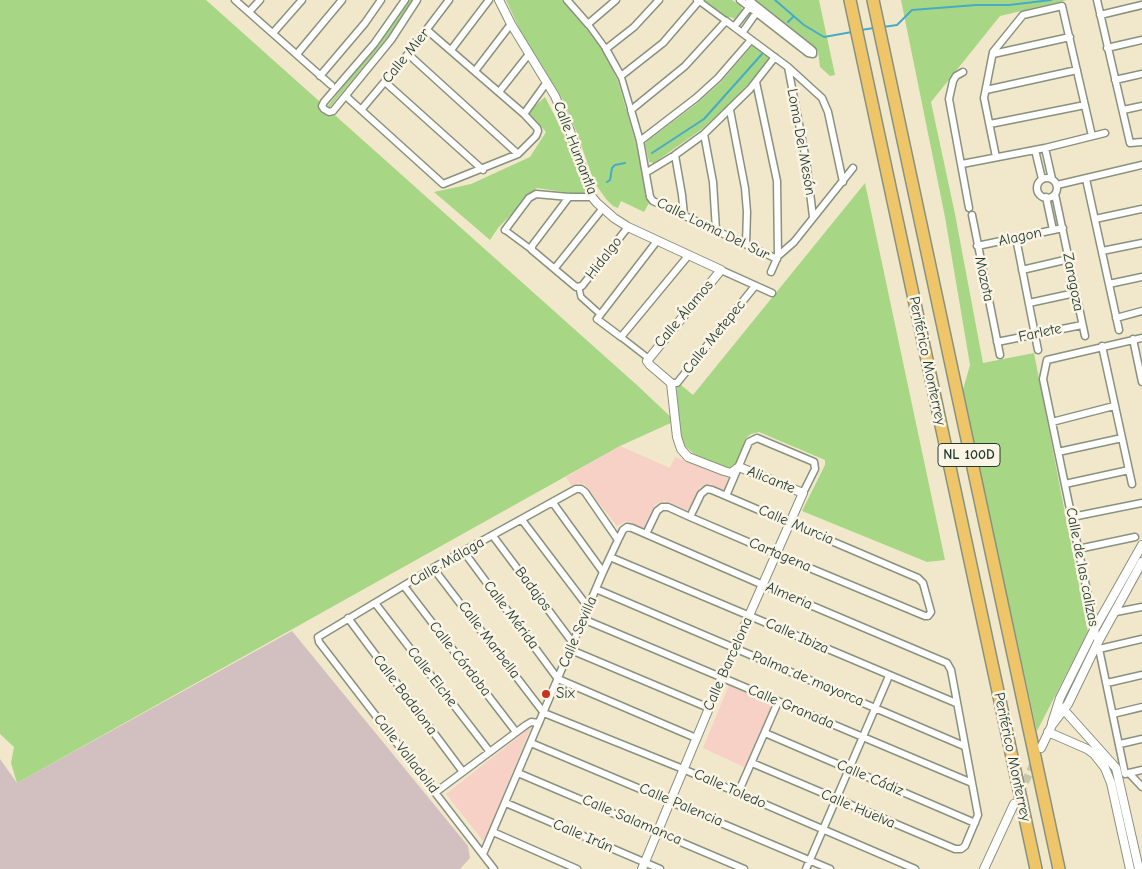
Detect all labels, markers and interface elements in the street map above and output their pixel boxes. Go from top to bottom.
street label: Calle Mier [378,25,434,87]
street label: Loma Del Mesón [783,87,819,197]
street label: Calle Humantla [549,99,601,197]
street label: Calle Loma Del Sur [654,194,772,264]
street label: Alagon [997,224,1043,250]
street label: Hidalgo [582,233,626,283]
street label: Zaragoza [1059,251,1087,313]
street label: Mozota [970,255,998,303]
street label: Calle Álamos [651,277,717,351]
street label: Periférico Monterrey [905,295,949,427]
street label: Calle Metepec [679,296,749,378]
street label: Farlete [1017,320,1063,346]
road number: NL 100D [938,444,1000,466]
street label: Alicante [744,462,798,498]
street label: Calle Murcia [756,501,836,549]
street label: Calle de las calizas [1062,506,1102,628]
street label: Calle Málaga [407,533,487,591]
street label: Cartagena [746,534,814,576]
street label: Badajos [511,563,555,615]
street label: Calle Mérida [479,577,543,653]
street label: Almeria [763,578,815,614]
street label: Calle Sevilla [555,594,601,670]
street label: Calle Marbella [454,598,524,682]
street label: Calle Barcelona [699,614,757,714]
street label: Calle Ibiza [763,614,831,658]
street label: Calle Córdoba [425,618,495,700]
street label: Calle Elche [403,643,461,711]
street label: Palma de mayorca [750,647,866,711]
street label: Calle Badalona [369,651,441,739]
street label: Calle Granada [745,681,837,733]
place label: Six [556,685,575,703]
marker: Six [540,688,552,700]
street label: Periférico Monterrey [990,691,1034,823]
street label: Calle Valladolid [369,711,443,797]
street label: Calle Cádiz [834,756,906,800]
street label: Calle Toledo [691,765,769,813]
street label: Calle Palencia [637,779,725,831]
street label: Calle Huelva [818,785,898,833]
street label: Calle Salamanca [579,791,685,849]
street label: Calle Irún [550,815,616,857]

